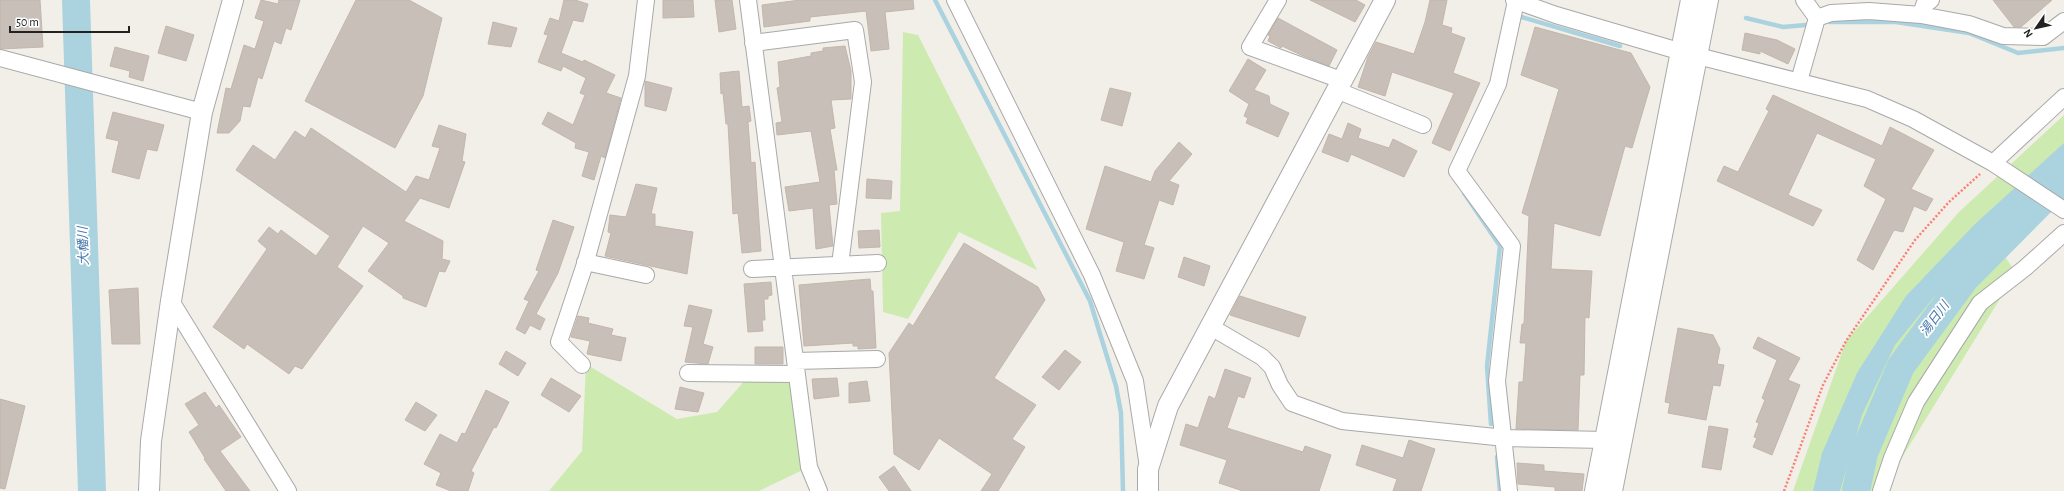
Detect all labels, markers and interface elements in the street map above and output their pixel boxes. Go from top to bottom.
scale bar [10,8,129,34]
north arrow [2016,8,2056,48]
text: 50 m [16,16,39,28]
text: N [2021,27,2035,40]
water label: 大幡川 [76,224,91,266]
water label: 湯日川 [1917,297,1953,338]

